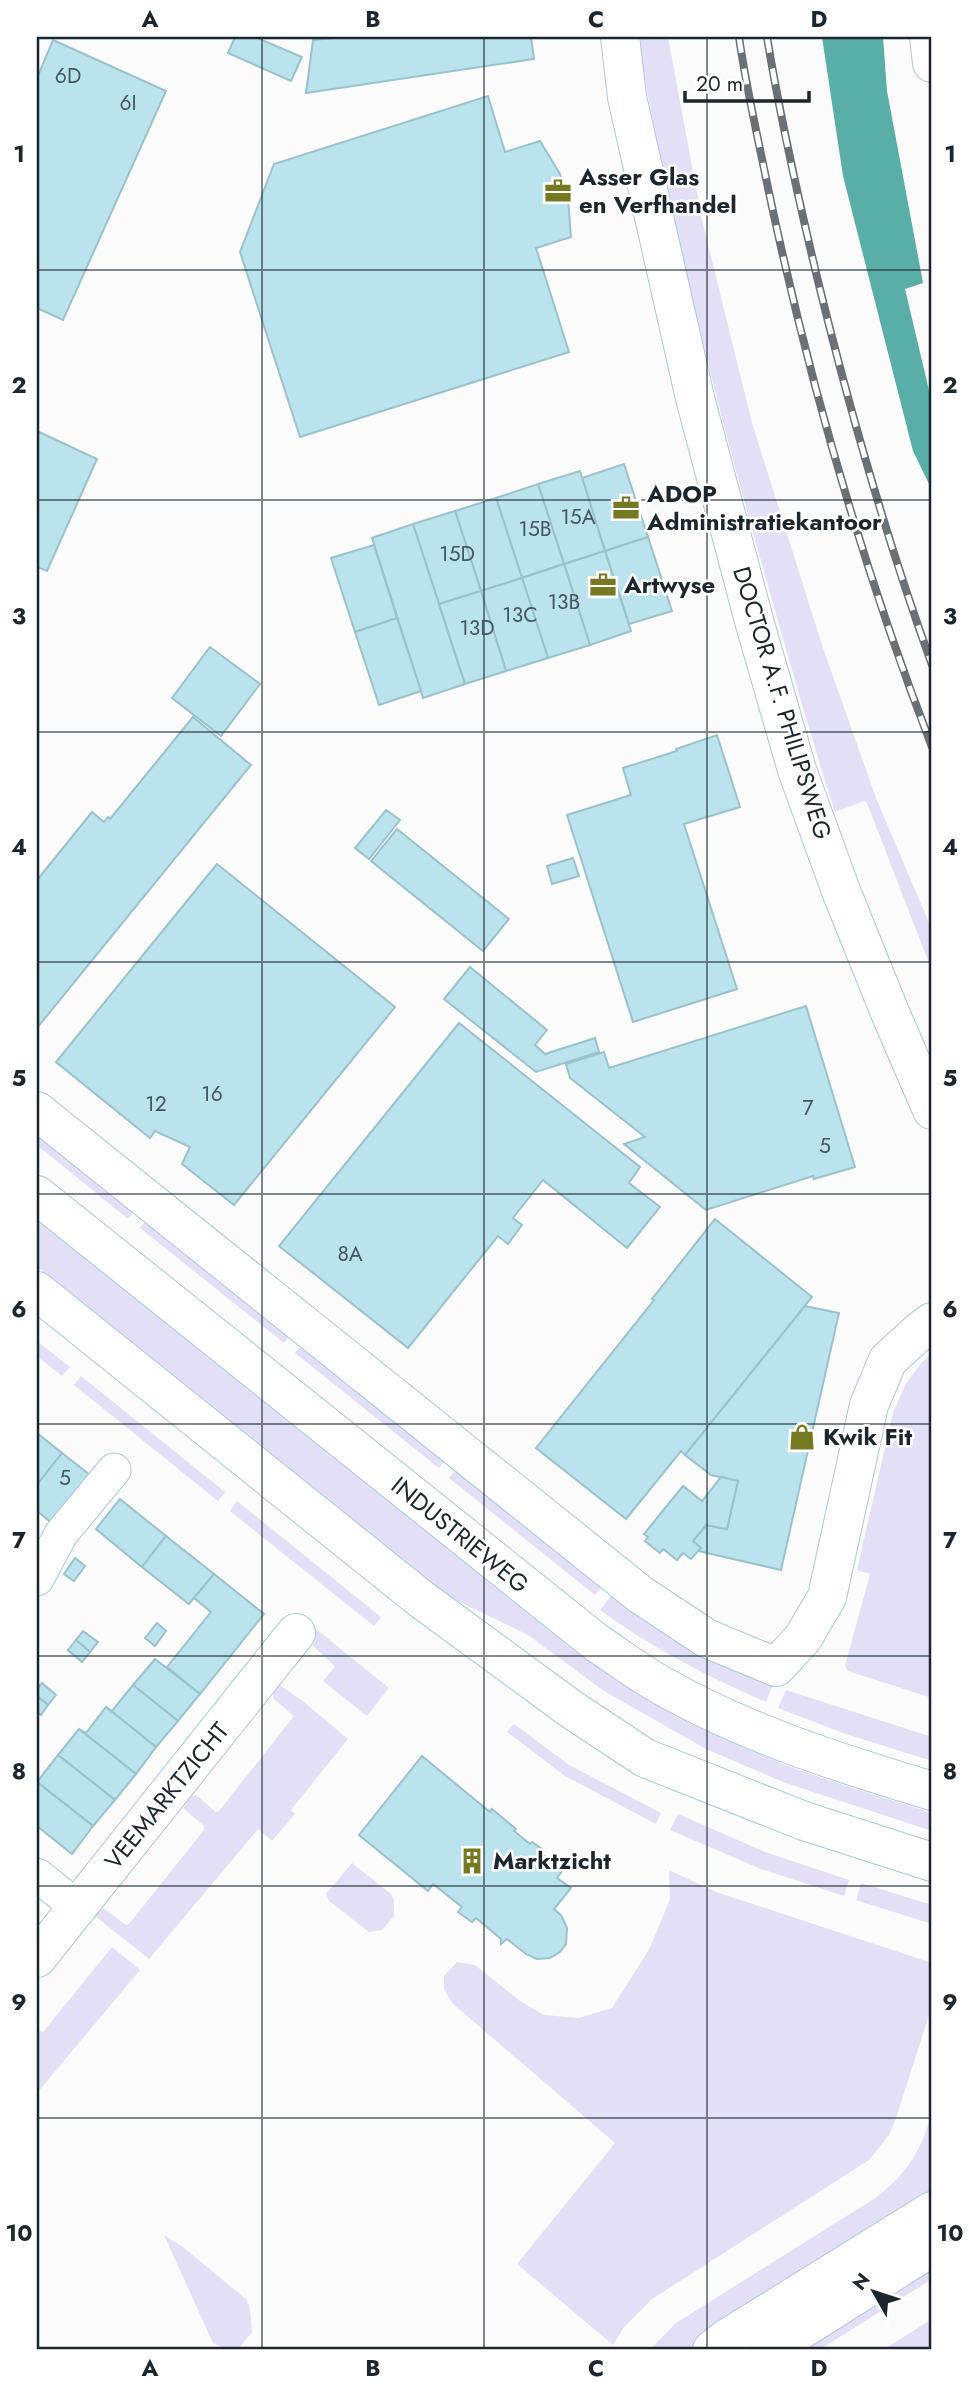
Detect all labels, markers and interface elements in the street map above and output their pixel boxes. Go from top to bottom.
text: A [141,2,159,36]
text: B [365,2,381,36]
text: C [588,2,604,36]
text: D [811,2,828,36]
scale bar [685,60,810,104]
house number: 6D [55,61,81,91]
text: 20 m [696,69,743,99]
house number: 6I [119,88,137,118]
text: 1 [13,137,25,171]
text: 1 [944,137,956,171]
place label: Asser Glas en Verfhandel [578,159,737,222]
office icon: Asser Glas en Verfhandel [543,176,573,206]
text: 2 [11,368,27,402]
text: 2 [942,368,958,402]
place label: ADOP Administratiekantoor [646,476,882,539]
office icon: ADOP Administratiekantoor [611,493,641,523]
house number: 15A [560,502,596,532]
house number: 15B [518,514,552,544]
house number: 15D [439,539,475,569]
street label: DOCTOR A.F. PHILIPSWEG [724,562,841,844]
place label: Artwyse [623,567,715,602]
office icon: Artwyse [588,570,618,600]
house number: 13B [548,587,580,617]
text: 3 [12,599,26,633]
text: 3 [943,599,957,633]
house number: 13C [502,600,538,630]
house number: 13D [459,613,495,643]
text: 4 [11,830,27,864]
text: 4 [942,830,958,864]
text: 5 [12,1061,26,1095]
text: 5 [943,1061,957,1095]
house number: 16 [201,1079,223,1109]
house number: 12 [145,1089,167,1119]
house number: 7 [802,1093,814,1123]
house number: 5 [819,1131,831,1161]
house number: 8A [337,1239,363,1269]
text: 6 [11,1292,27,1326]
text: 6 [942,1292,958,1326]
place label: Kwik Fit [823,1419,912,1454]
shop icon: Kwik Fit [787,1422,817,1452]
house number: 5 [59,1463,71,1493]
street label: INDUSTRIEWEG [384,1468,537,1601]
text: 7 [12,1523,26,1557]
text: 7 [943,1523,957,1557]
street label: VEEMARKTZICHT [96,1714,237,1877]
text: 8 [12,1754,26,1788]
text: 8 [943,1754,957,1788]
place label: Marktzicht [493,1843,611,1878]
building icon: Marktzicht [457,1846,487,1876]
text: 9 [11,1985,27,2019]
text: 9 [942,1985,958,2019]
text: 10 [6,2216,32,2250]
text: 10 [937,2216,963,2250]
north arrow [839,2258,909,2328]
text: N [846,2267,876,2296]
text: A [141,2351,159,2385]
text: B [365,2351,381,2385]
text: C [588,2351,604,2385]
text: D [811,2351,828,2385]

